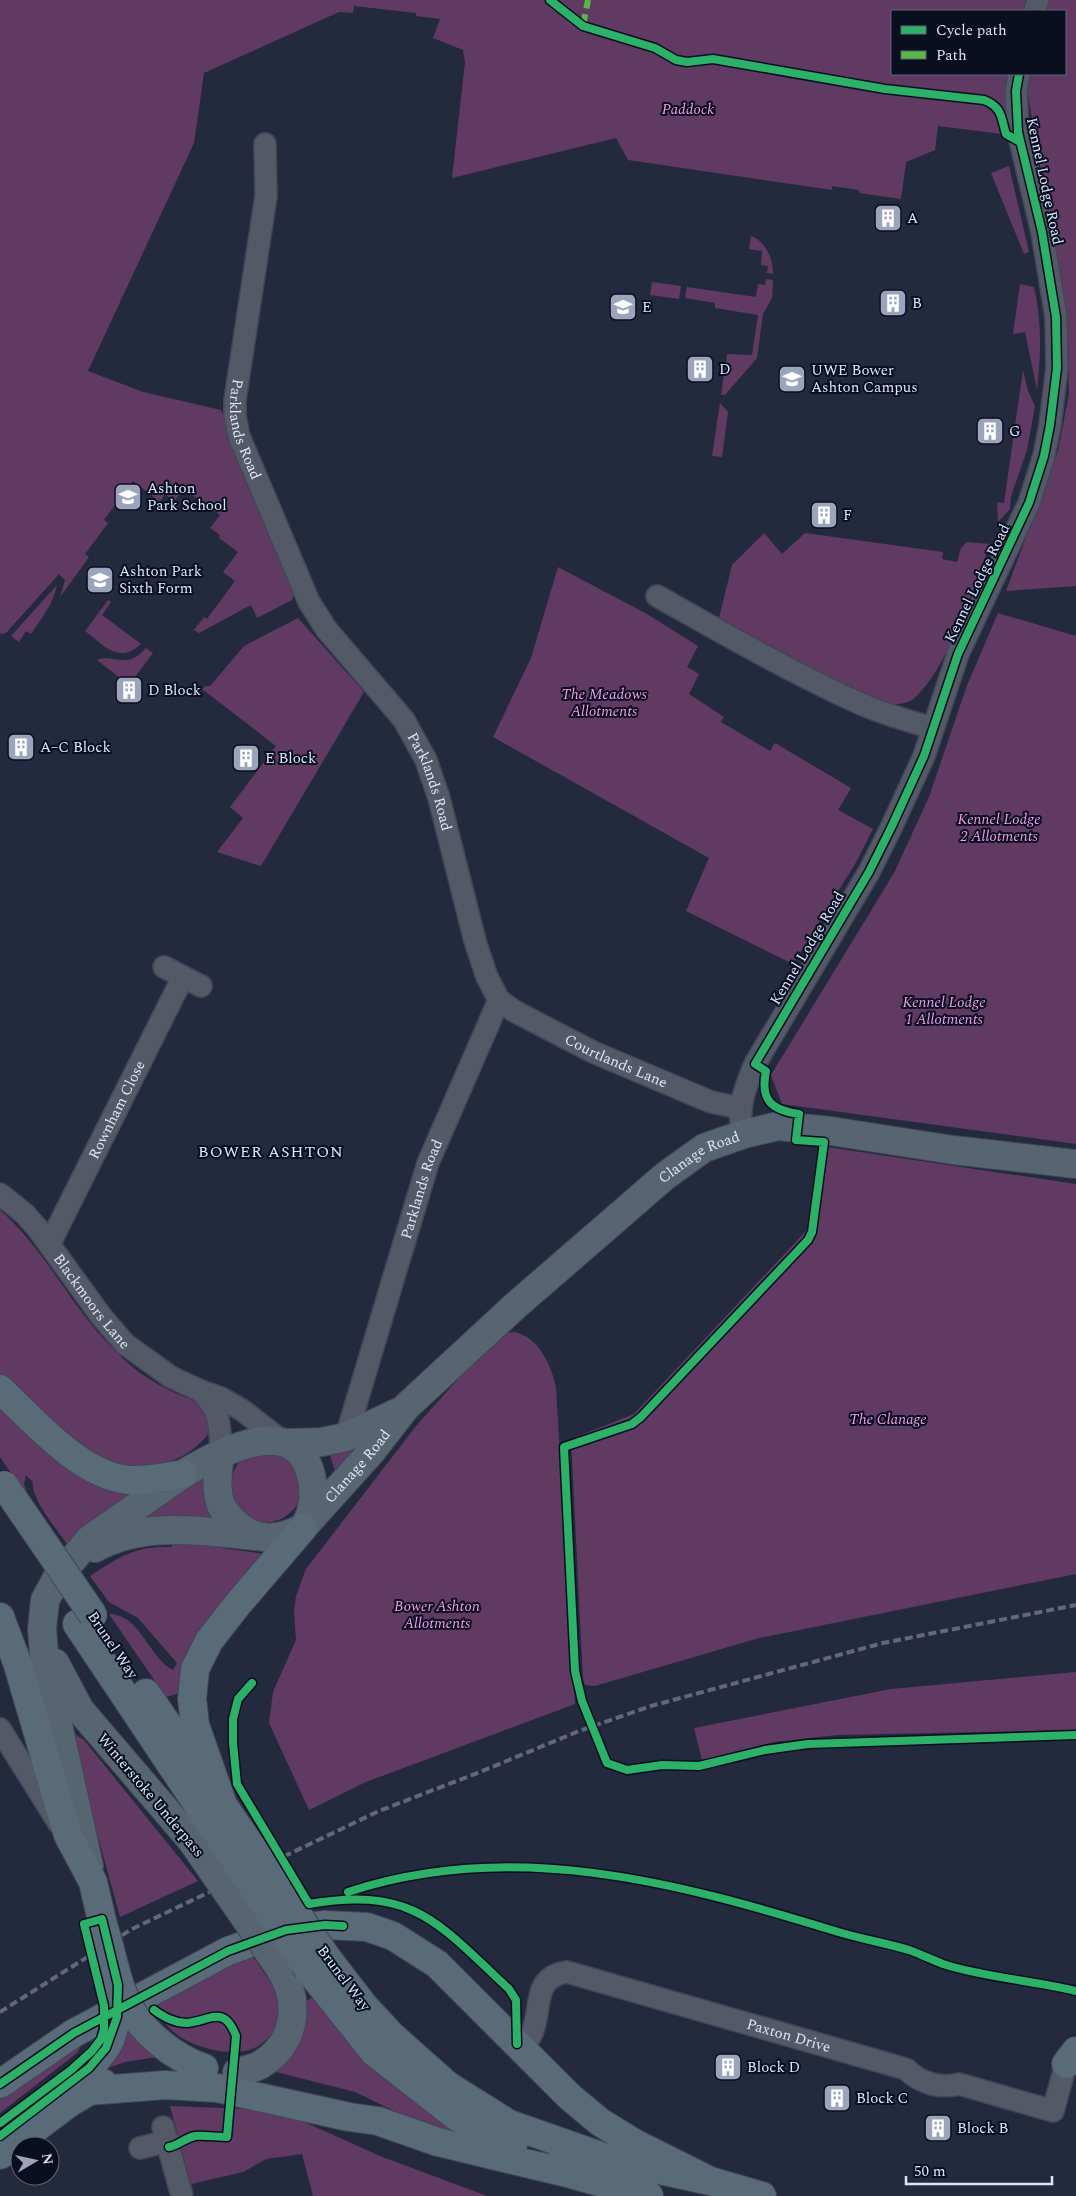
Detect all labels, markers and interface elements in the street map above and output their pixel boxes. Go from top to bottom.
legend [891,10,1066,75]
text: Cycle path [936,19,1007,42]
text: Path [936,44,967,67]
park label: Paddock [662,98,714,121]
street label: Kennel Lodge Road [1020,115,1069,247]
building icon: A [873,203,903,233]
place label: A [907,207,918,230]
building icon: B [878,288,908,318]
school or university icon: E [608,292,638,322]
place label: B [912,292,922,315]
place label: E [642,296,652,319]
building icon: D [685,354,715,384]
place label: D [719,358,731,381]
place label: UWE Bower Ashton Campus [811,359,918,399]
school or university icon: UWE Bower Ashton Campus [777,364,807,394]
street label: Parklands Road [223,377,267,483]
building icon: G [975,416,1005,446]
place label: G [1009,420,1021,443]
place label: Ashton Park School [147,477,227,517]
school or university icon: Ashton Park School [113,482,143,512]
building icon: F [809,500,839,530]
place label: F [843,504,852,527]
street label: Kennel Lodge Road [939,520,1016,646]
place label: Ashton Park Sixth Form [119,560,202,600]
school or university icon: Ashton Park Sixth Form [85,565,115,595]
building icon: D Block [114,675,144,705]
place label: D Block [148,679,201,702]
park label: The Meadows Allotments [561,683,647,723]
street label: Parklands Road [401,728,458,833]
building icon: A–C Block [6,732,36,762]
place label: A–C Block [40,736,111,759]
building icon: E Block [231,743,261,773]
place label: E Block [265,747,316,770]
park label: Kennel Lodge 2 Allotments [957,808,1041,848]
street label: Kennel Lodge Road [764,887,851,1010]
park label: Kennel Lodge 1 Allotments [902,991,986,1031]
street label: Courtlands Lane [560,1028,671,1094]
street label: Rownham Close [83,1057,151,1163]
street label: Clanage Road [653,1125,743,1189]
street label: Parklands Road [395,1136,449,1242]
district label: BOWER ASHTON [198,1140,344,1164]
street label: Blackmoors Lane [47,1249,136,1354]
park label: The Clanage [849,1408,927,1431]
street label: Clanage Road [319,1425,397,1509]
park label: Bower Ashton Allotments [394,1595,480,1635]
street label: Brunel Way [81,1607,144,1684]
street label: Winterstoke Underpass [92,1728,210,1863]
street label: Brunel Way [311,1941,377,2017]
street label: Paxton Drive [744,2013,833,2059]
building icon: Block D [713,2052,743,2082]
place label: Block D [747,2056,800,2079]
building icon: Block C [822,2083,852,2113]
place label: Block C [856,2087,909,2110]
building icon: Block B [923,2113,953,2143]
place label: Block B [957,2117,1009,2140]
north arrow [10,2136,60,2186]
text: N [36,2152,59,2166]
scale bar [906,2154,1052,2186]
text: 50 m [914,2160,946,2183]

